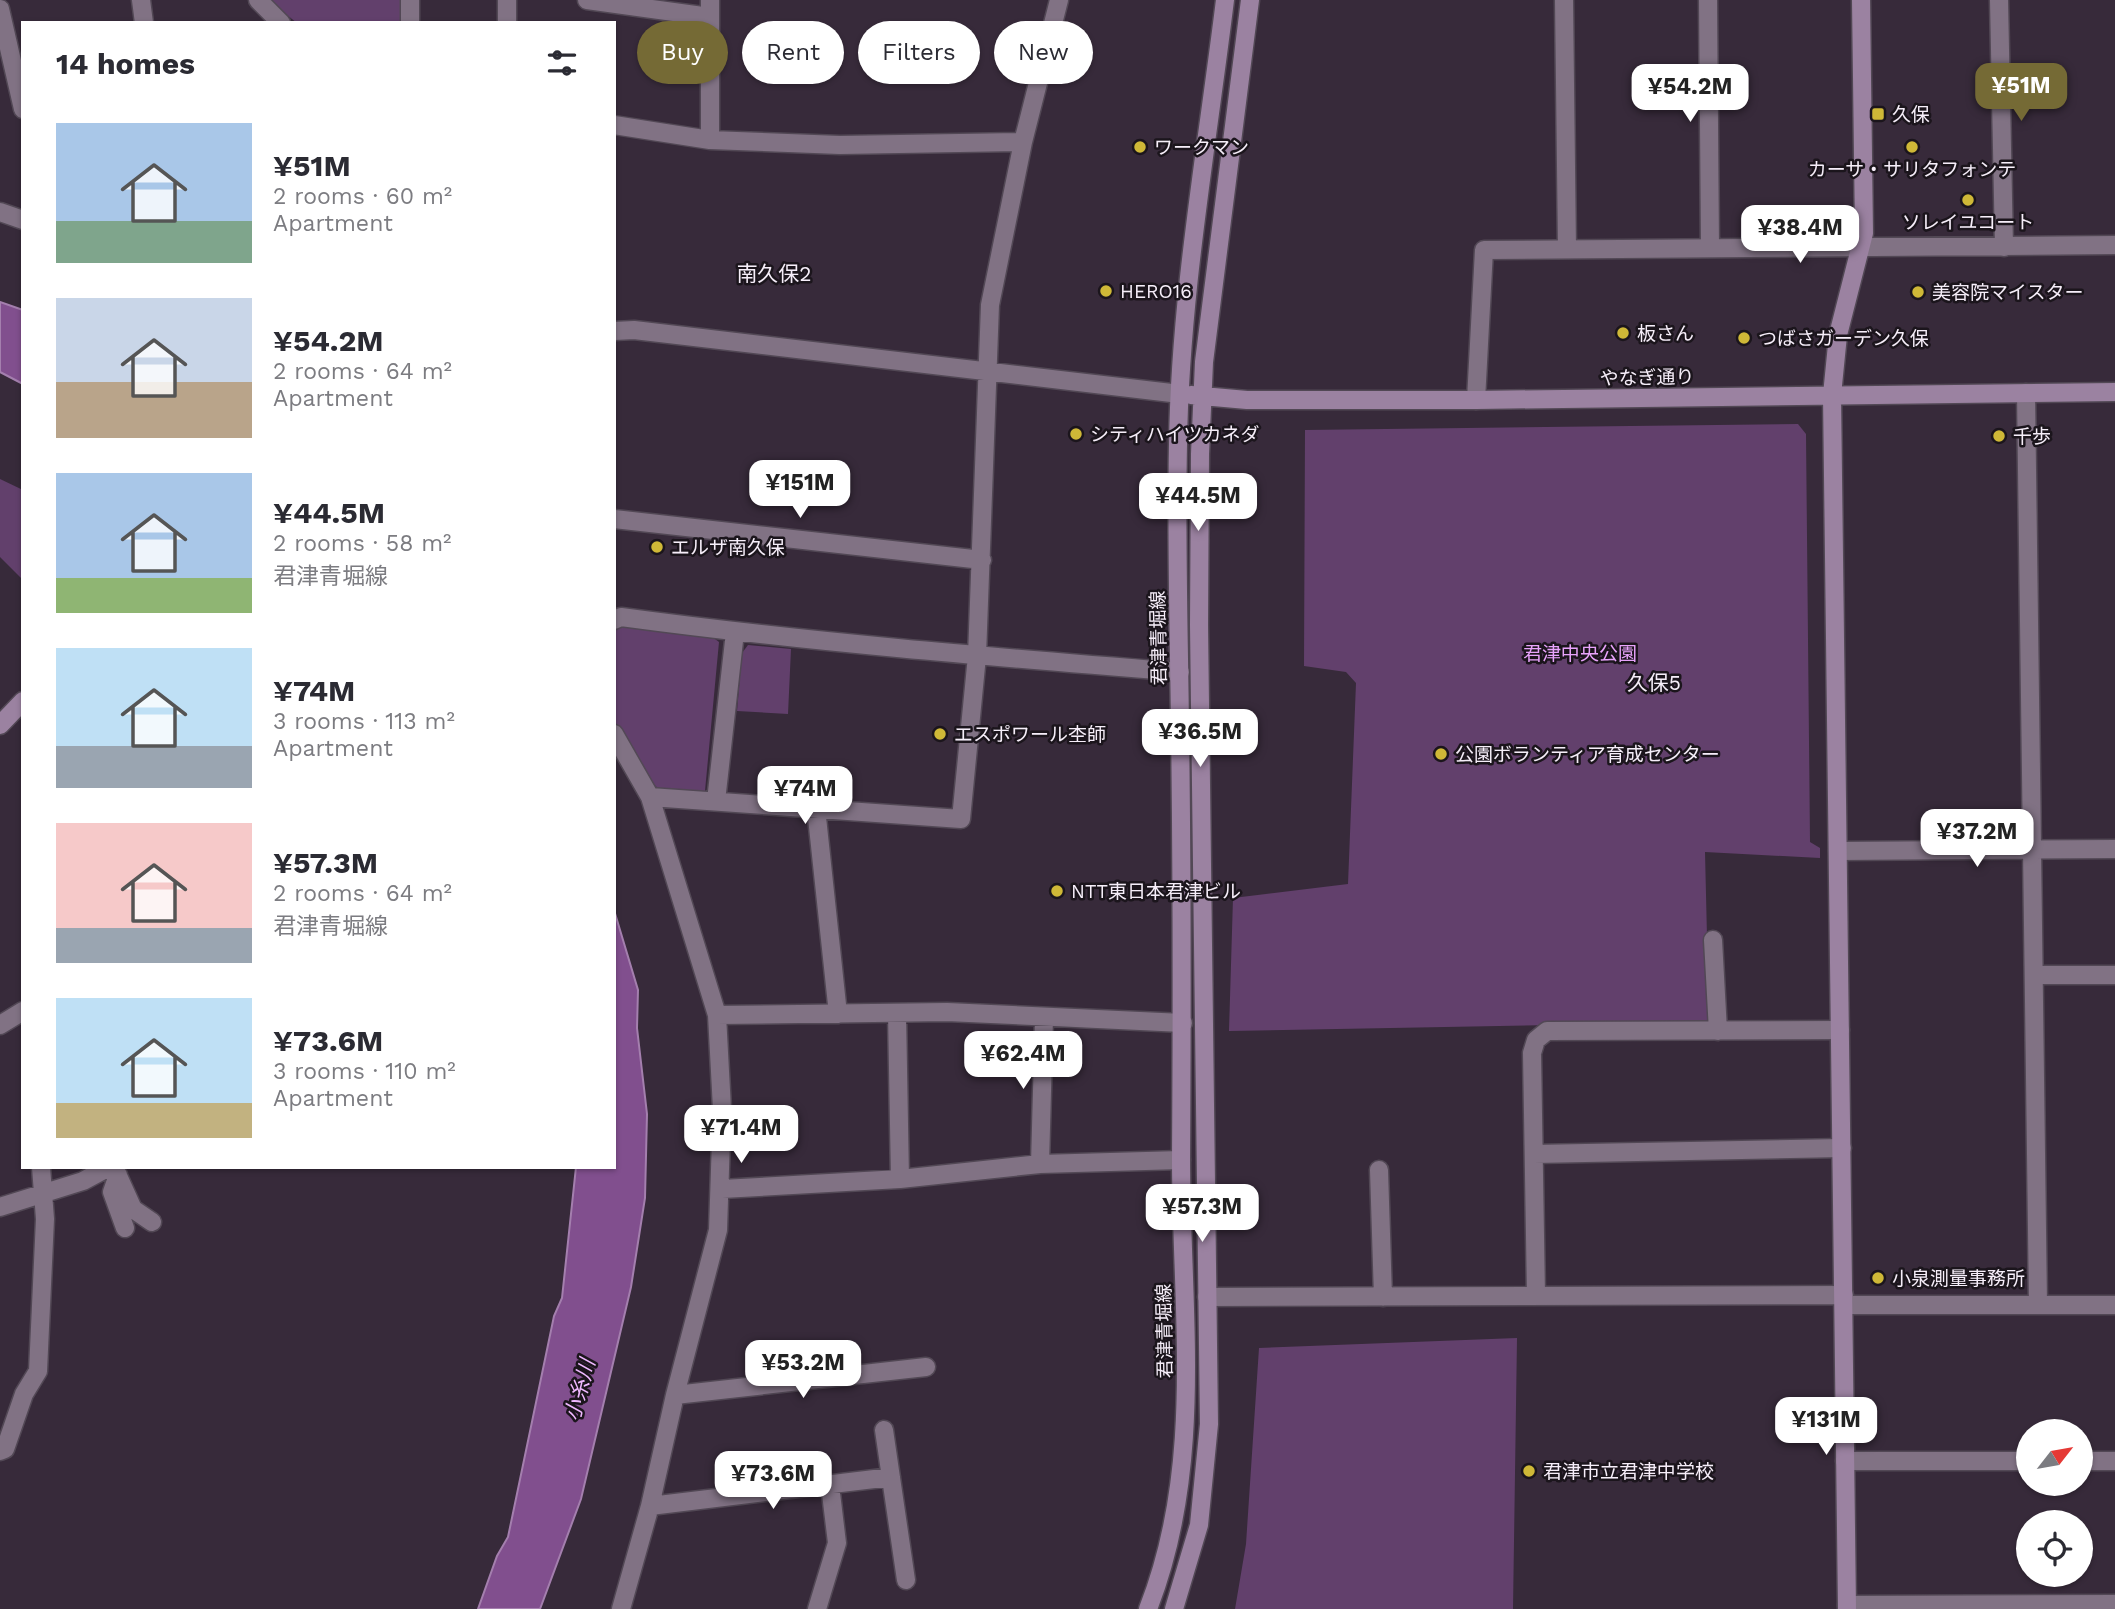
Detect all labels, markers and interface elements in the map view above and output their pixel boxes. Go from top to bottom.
chip: Buy [637,21,728,84]
chip: Rent [742,21,844,84]
chip: Filters [858,21,980,84]
chip: New [994,21,1093,84]
icon: filters [543,44,581,82]
text: 14 homes [56,46,195,81]
pin: ¥54.2M [1633,64,1747,124]
pin: ¥51M [1980,64,2062,123]
text: ¥51M [1991,72,2051,99]
text: ¥54.2M [1648,73,1732,100]
place label: 久保 [1892,103,1930,126]
marker: 久保 [1870,106,1886,122]
place label: ワークマン [1154,136,1249,159]
marker: ワークマン [1132,139,1148,155]
marker: カーサ・サリタフォンテ [1904,139,1920,155]
text: ¥51M [273,148,351,183]
icon: home [112,151,196,235]
place label: カーサ・サリタフォンテ [1808,158,2016,181]
text: 2 rooms · 60 m² [273,183,452,210]
marker: ソレイユコート [1960,192,1976,208]
pin: ¥38.4M [1743,205,1857,265]
text: Apartment [273,210,393,237]
place label: ソレイユコート [1902,211,2034,234]
text: ¥38.4M [1757,214,1843,241]
district label: 南久保2 [736,261,812,286]
place label: HERO16 [1120,280,1192,303]
place label: 美容院マイスター [1932,281,2083,304]
marker: HERO16 [1098,283,1114,299]
marker: 美容院マイスター [1910,284,1926,300]
place label: 板さん [1637,322,1694,345]
text: ¥54.2M [273,323,384,358]
marker: 板さん [1615,325,1631,341]
icon: home [112,326,196,410]
place label: つばさガーデン久保 [1758,327,1929,350]
marker: つばさガーデン久保 [1736,330,1752,346]
text: 2 rooms · 64 m² [273,358,452,385]
street label: やなぎ通り [1599,365,1695,390]
text: Apartment [273,385,393,412]
place label: シティハイツカネダ [1090,423,1259,446]
place label: 千歩 [2013,425,2051,448]
marker: シティハイツカネダ [1068,426,1084,442]
marker: 千歩 [1991,428,2007,444]
pin: ¥151M [751,461,849,520]
text: ¥151M [765,469,835,496]
pin: ¥44.5M [1141,474,1255,533]
text: ¥44.5M [1155,482,1241,509]
text: ¥44.5M [273,495,385,530]
icon: home [112,501,196,585]
text: 2 rooms · 58 m² [273,530,452,557]
place label: エルザ南久保 [671,536,785,559]
marker: エルザ南久保 [649,539,665,555]
text: 君津青堀線 [273,563,388,590]
street label: 君津青堀線 [1146,590,1171,686]
park label: 君津中央公園 [1523,642,1637,665]
district label: 久保5 [1627,670,1681,695]
text: ¥74M [273,673,355,708]
icon: home [112,676,196,760]
text: 3 rooms · 113 m² [273,708,455,735]
pin: ¥36.5M [1143,710,1257,769]
text: ¥36.5M [1158,718,1242,745]
place label: エスポワール杢師 [954,723,1106,746]
marker: エスポワール杢師 [932,726,948,742]
text: Apartment [273,735,393,762]
place label: 公園ボランティア育成センター [1455,743,1720,766]
marker: 公園ボランティア育成センター [1433,746,1449,762]
pin: ¥74M [764,766,846,826]
text: ¥74M [773,775,837,802]
pin: ¥37.2M [1920,810,2034,869]
text: ¥37.2M [1937,818,2017,845]
text: ¥57.3M [273,845,378,880]
icon: home [112,851,196,935]
text: 2 rooms · 64 m² [273,880,452,907]
place label: NTT東日本君津ビル [1071,880,1241,903]
marker: NTT東日本君津ビル [1049,883,1065,899]
text: 君津青堀線 [273,913,388,940]
text: ¥73.6M [273,1023,383,1058]
icon: home [112,1026,196,1110]
pin: ¥62.4M [966,1032,1080,1091]
text: ¥62.4M [980,1040,1066,1067]
text: 3 rooms · 110 m² [273,1058,456,1085]
text: Apartment [273,1085,393,1112]
pin: ¥71.4M [684,1106,798,1165]
text: ¥71.4M [700,1114,782,1141]
pin: ¥57.3M [1145,1184,1259,1244]
text: ¥57.3M [1162,1193,1242,1220]
place label: 小泉測量事務所 [1892,1267,2025,1290]
marker: 小泉測量事務所 [1870,1270,1886,1286]
street label: 君津青堀線 [1152,1283,1177,1379]
pin: ¥53.2M [746,1340,860,1400]
text: ¥53.2M [761,1349,845,1376]
water label: 小糸川 [559,1354,600,1424]
pin: ¥131M [1777,1398,1875,1457]
text: ¥131M [1791,1406,1861,1433]
north arrow [2016,1419,2093,1496]
map controls [2016,1419,2093,1587]
pin: ¥73.6M [716,1452,830,1511]
text: ¥73.6M [731,1460,815,1487]
place label: 君津市立君津中学校 [1543,1460,1714,1483]
marker: 君津市立君津中学校 [1521,1463,1537,1479]
button: locate [2016,1510,2093,1587]

